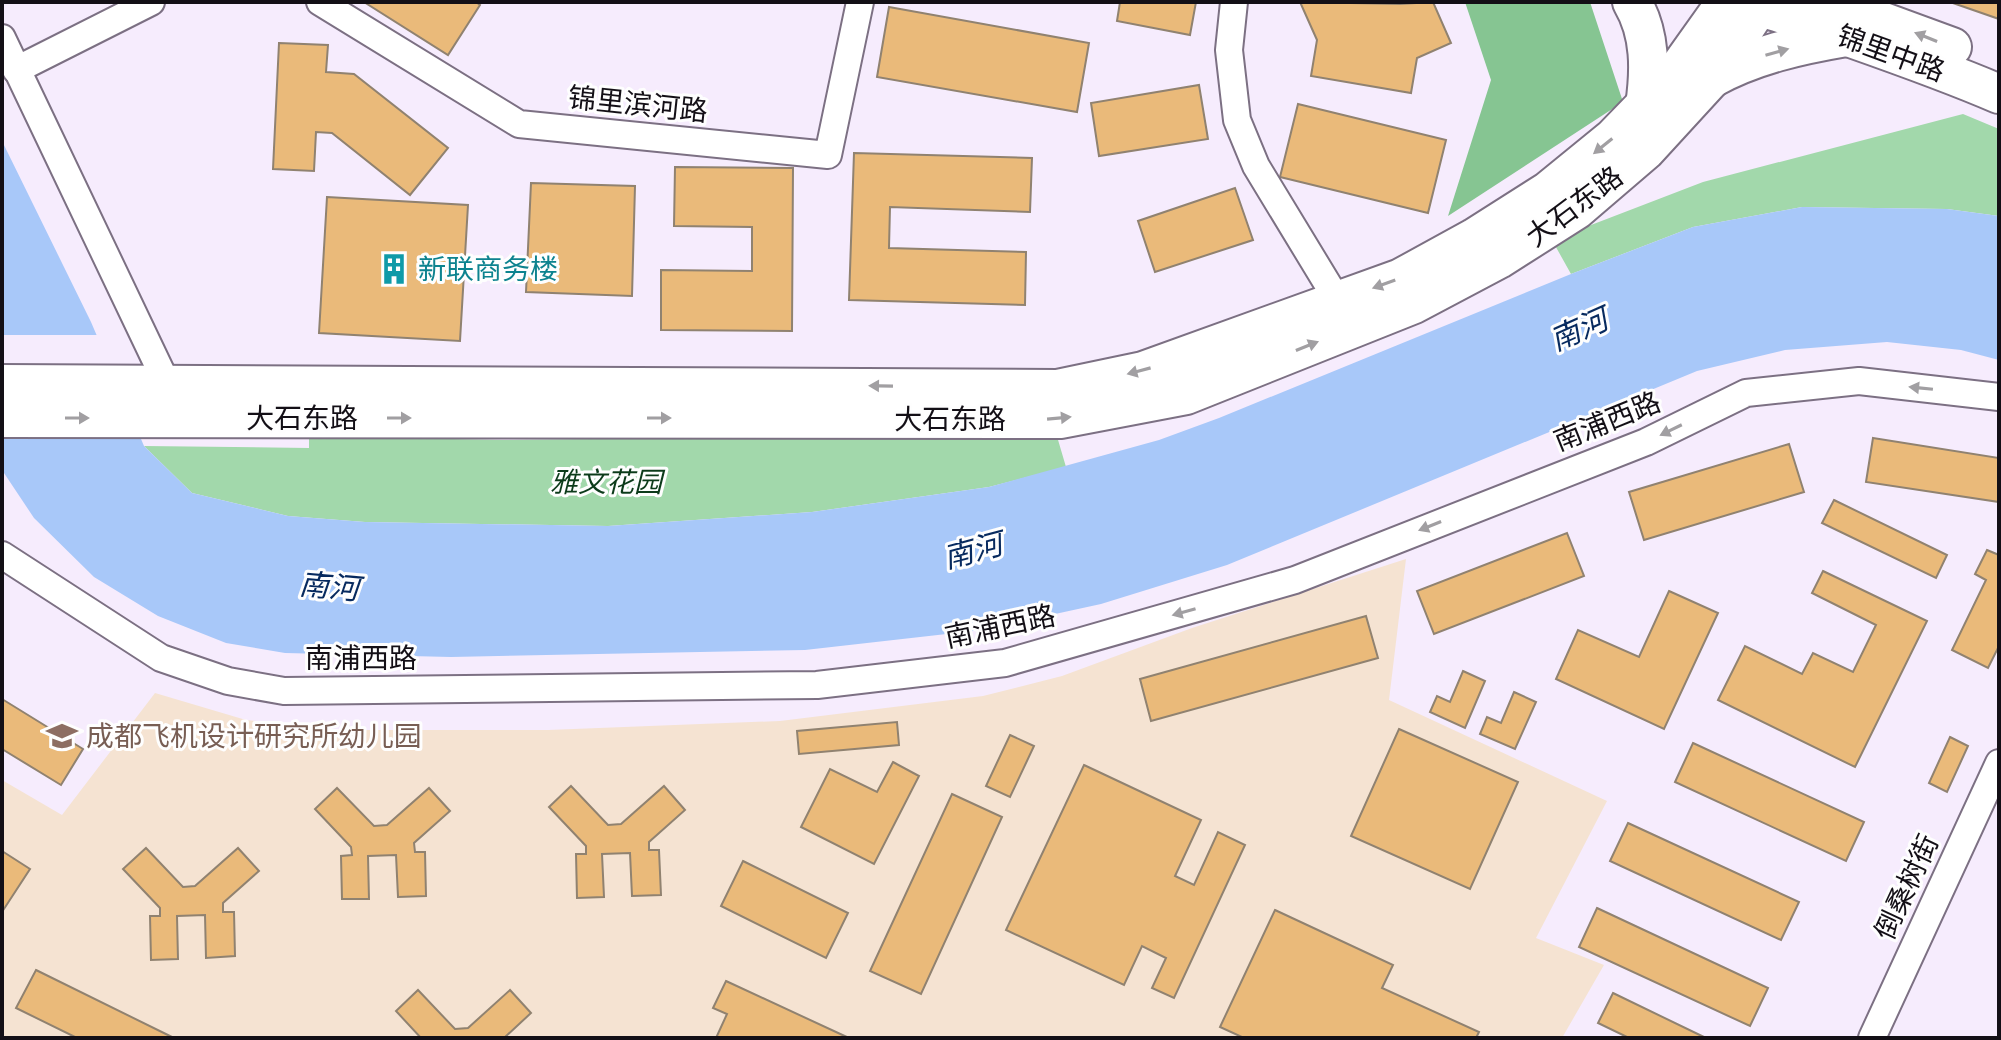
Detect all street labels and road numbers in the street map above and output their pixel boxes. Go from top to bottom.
street label: 锦里中路 [1832,15,1950,89]
street label: 锦里滨河路 [566,77,710,129]
street label: 大石东路 [1517,156,1630,254]
street label: 南浦西路 [1548,381,1666,459]
street label: 大石东路 [246,398,358,436]
street label: 大石东路 [894,399,1006,437]
street label: 南浦西路 [941,595,1059,655]
street label: 南浦西路 [305,638,417,676]
street label: 倒桑树街 [1864,828,1946,945]

